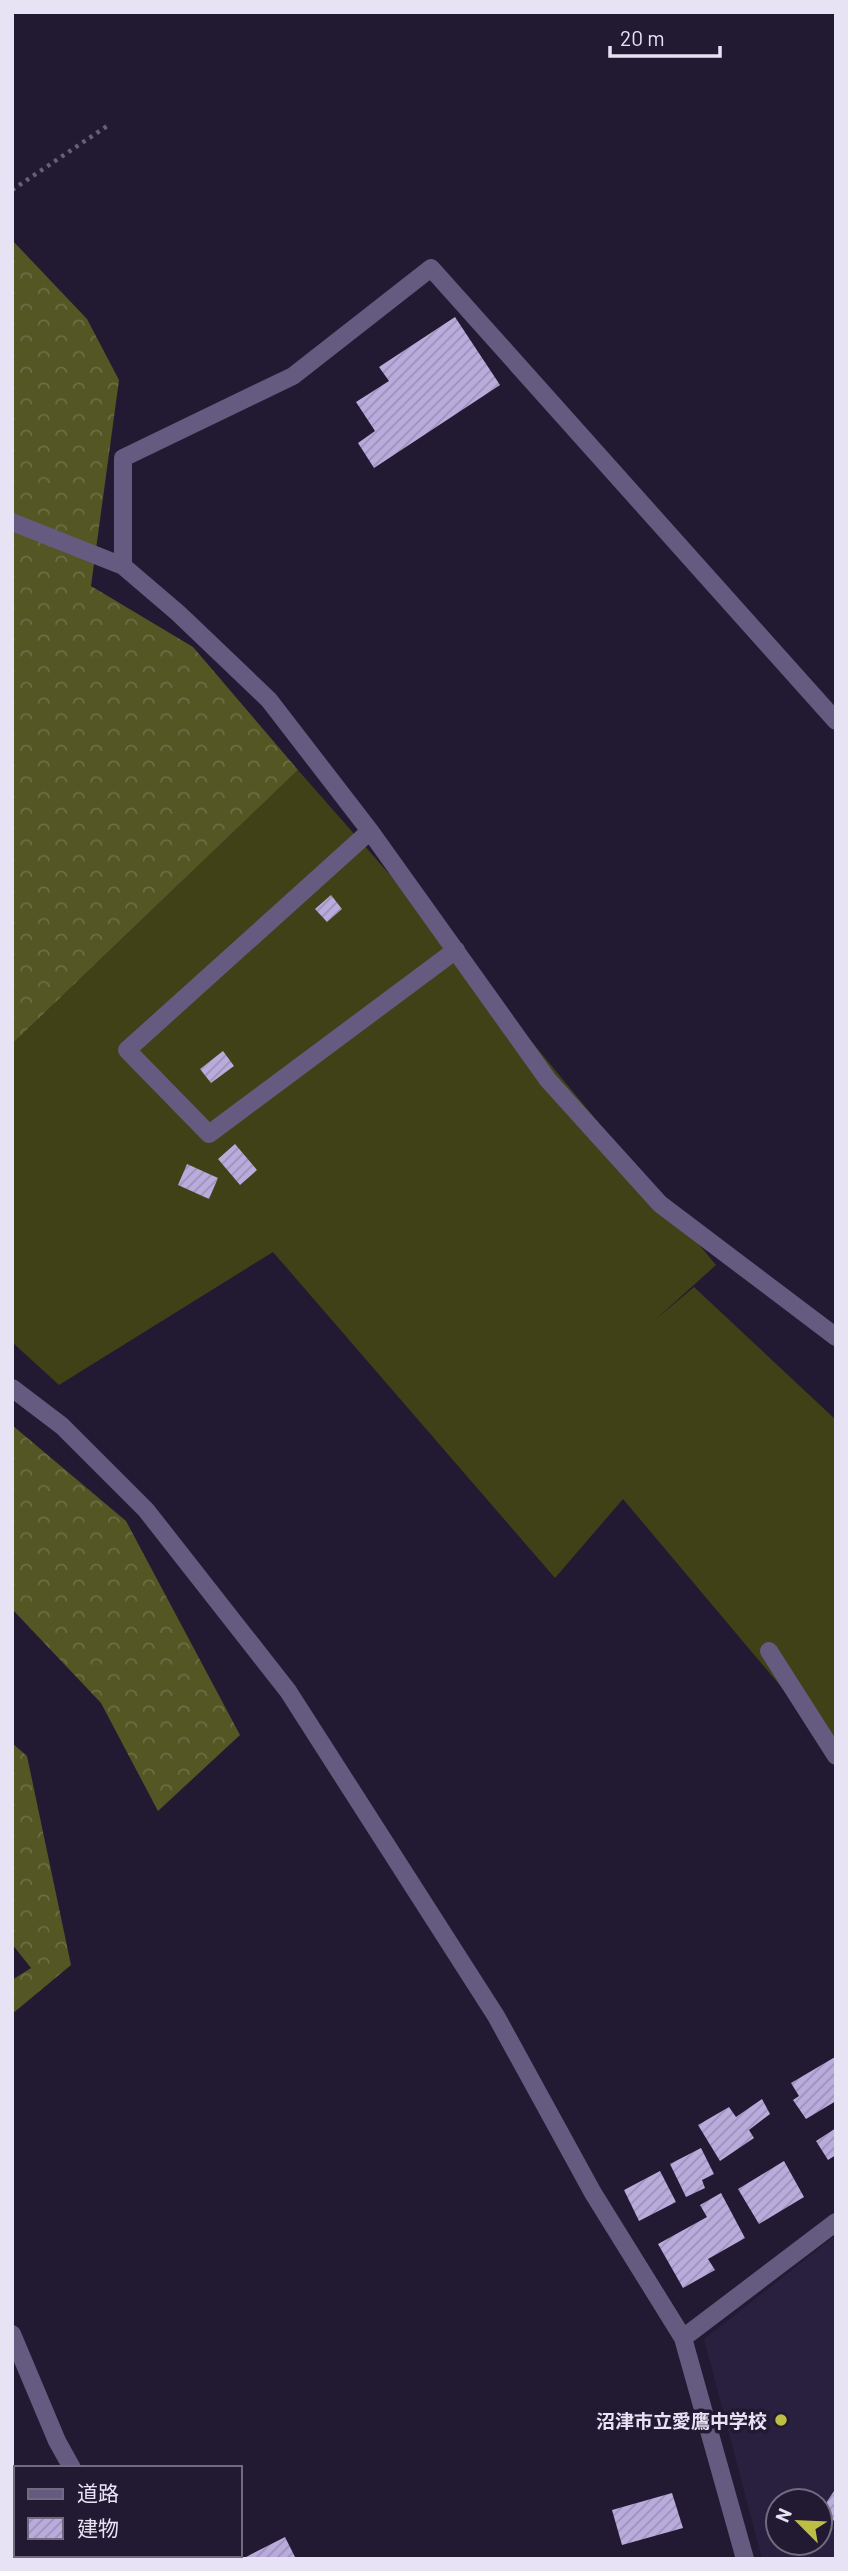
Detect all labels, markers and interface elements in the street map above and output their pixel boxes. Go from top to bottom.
scale bar [610,14,720,58]
text: 20 m [620,25,665,50]
place label: 沼津市立愛鷹中学校 [596,2409,767,2432]
marker: 沼津市立愛鷹中学校 [773,2412,789,2428]
legend [14,2466,242,2557]
text: 道路 [77,2480,119,2505]
north arrow [764,2487,834,2557]
text: N [770,2504,796,2525]
text: 建物 [77,2515,119,2540]

